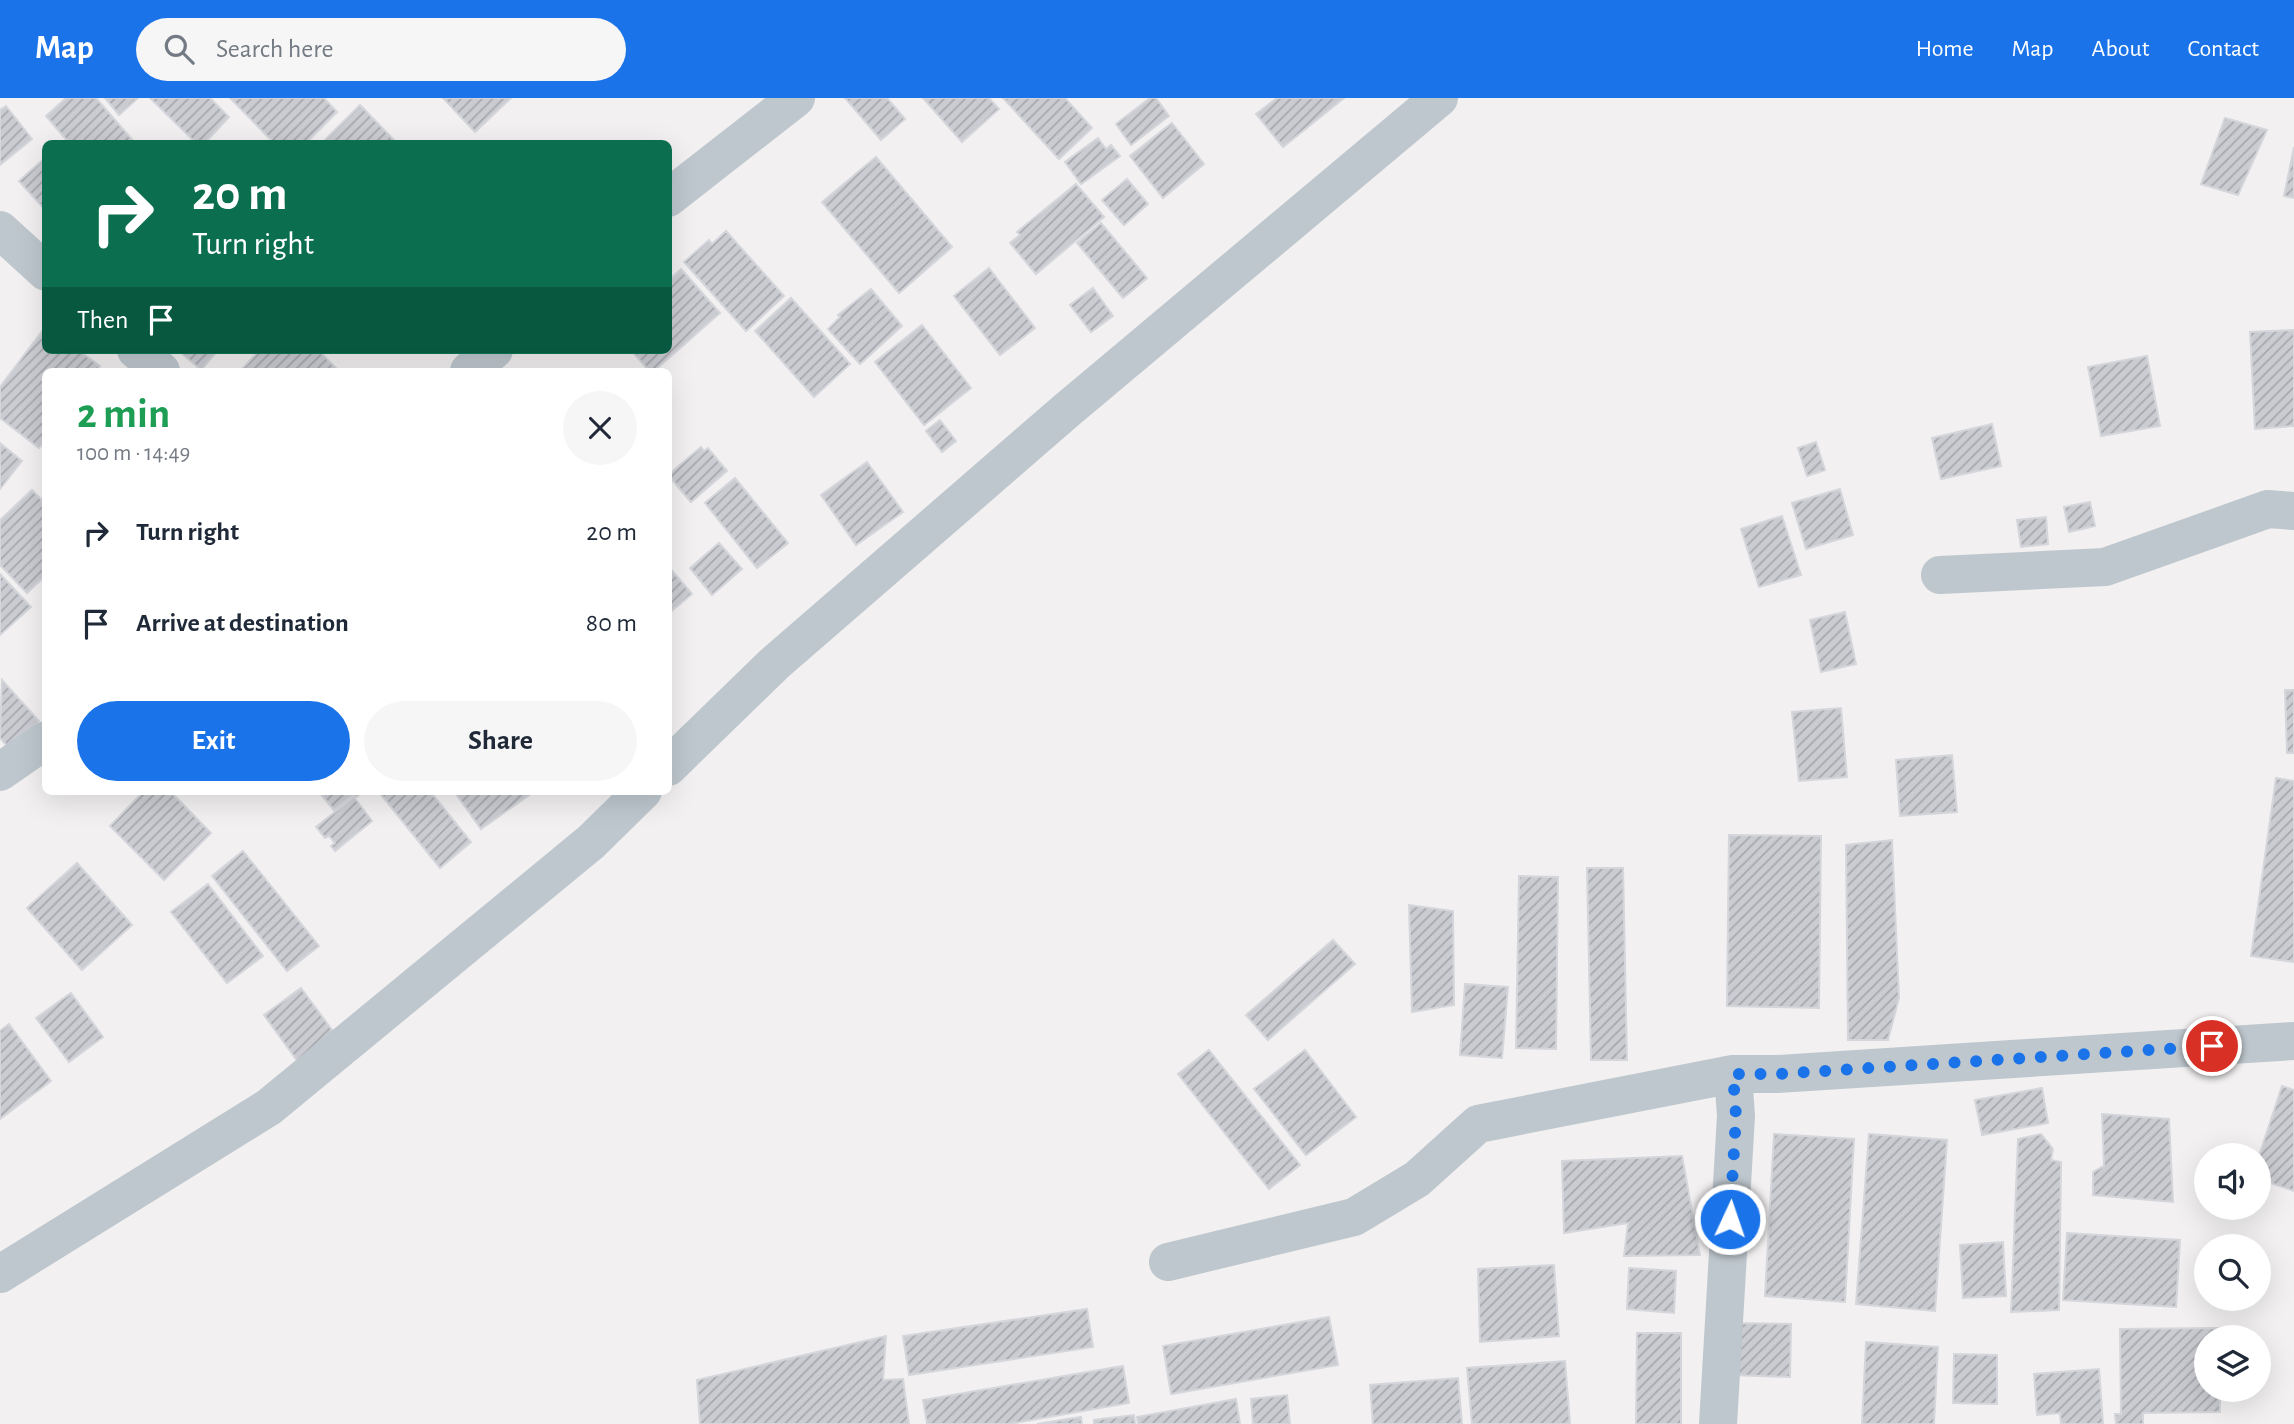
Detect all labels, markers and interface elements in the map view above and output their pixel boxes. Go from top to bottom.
search box [136,18,626,81]
icon: search [160,30,198,68]
text: Map [35,32,94,65]
text: Search here [216,36,334,62]
text: Home [1916,37,1974,61]
text: Map [2012,37,2054,61]
text: About [2092,37,2149,61]
text: Contact [2187,37,2259,61]
icon: right [77,168,168,259]
text: 20 m [192,170,288,219]
text: Turn right [192,228,314,260]
icon: arrive [142,301,180,339]
text: Then [77,307,128,333]
button: close [563,391,637,465]
text: 2 min [77,393,170,435]
text: 100 m · 14:49 [77,442,190,465]
icon: right [77,514,115,552]
text: Turn right [136,519,239,545]
text: 20 m [586,519,637,545]
icon: arrive [77,605,115,643]
text: Arrive at destination [136,610,349,636]
text: 80 m [586,610,637,636]
button: Exit [77,701,350,781]
button: Share [364,701,637,781]
pin [2182,1016,2242,1076]
icon: arrive [2193,1027,2231,1065]
map controls [2194,1143,2271,1402]
button: sound [2194,1143,2271,1220]
position arrow [1693,1182,1767,1256]
button: search [2194,1234,2271,1311]
button: layers [2194,1325,2271,1402]

